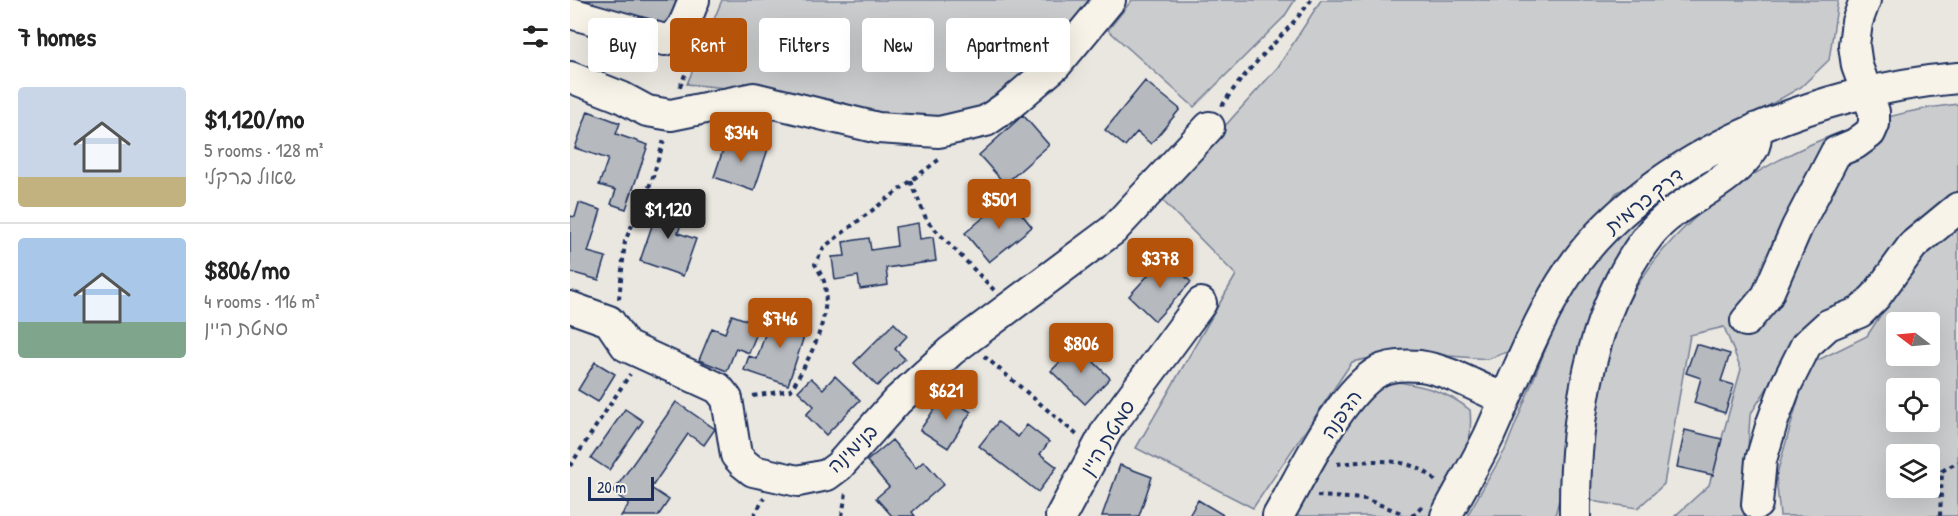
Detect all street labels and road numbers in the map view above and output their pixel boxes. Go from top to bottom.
street label: דרך כרמית [1598,161,1689,240]
street label: הדפנה [1314,384,1368,444]
street label: סמטת היין [1073,394,1141,480]
street label: בנימינה [821,417,883,479]

